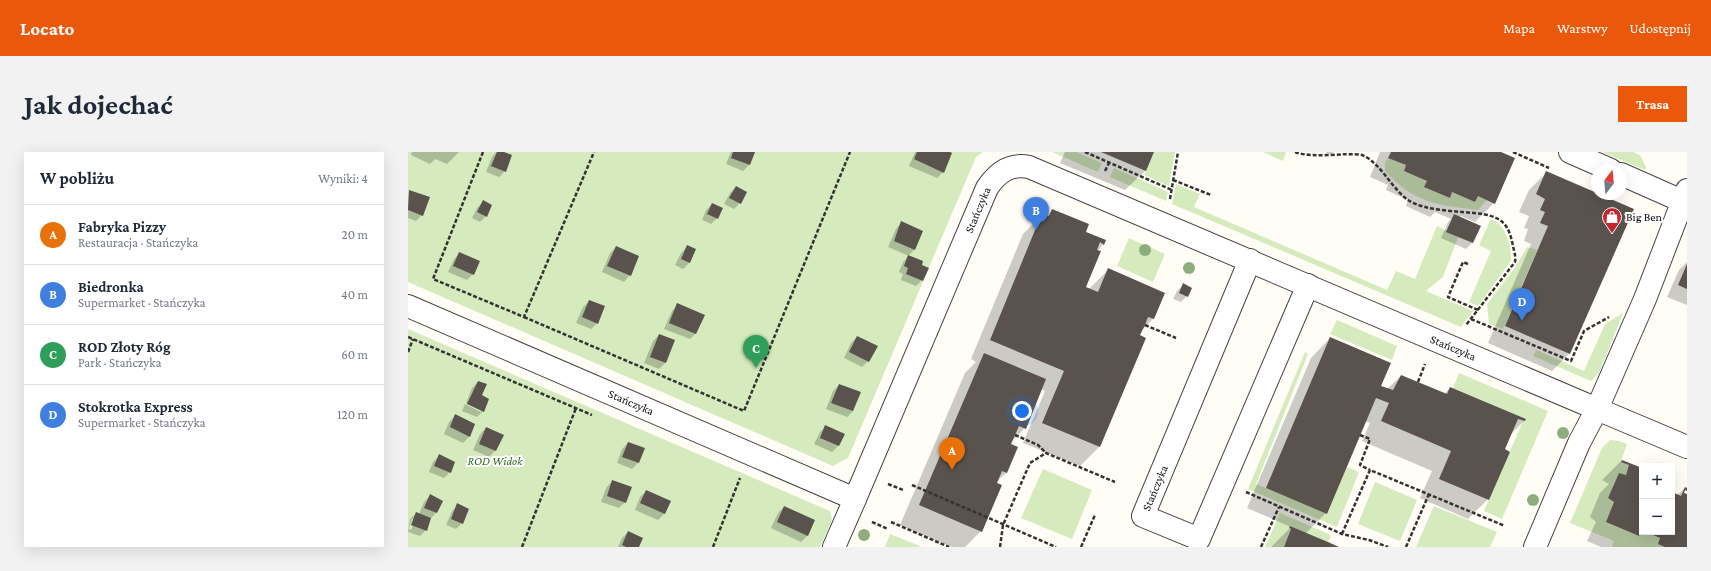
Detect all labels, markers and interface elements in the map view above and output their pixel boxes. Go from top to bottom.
text: Locato [20,18,74,39]
text: Mapa [1503,20,1535,36]
text: Warstwy [1557,20,1608,36]
text: Udostępnij [1630,20,1691,36]
button: Trasa [1618,86,1687,122]
text: Jak dojechać [24,89,173,120]
north arrow [1591,164,1627,200]
text: W pobliżu [40,169,114,188]
text: Wyniki: 4 [318,171,368,186]
street label: Stańczyka [962,184,994,235]
pin: B [1023,197,1049,230]
shop icon: Big Ben [1601,206,1623,234]
place label: Big Ben [1626,210,1663,224]
text: Fabryka Pizzy [78,219,166,235]
text: A [49,227,57,242]
text: 20 m [342,227,368,242]
text: Restauracja · Stańczyka [78,235,198,250]
text: Biedronka [78,279,144,295]
text: B [49,287,57,302]
text: 40 m [341,287,368,302]
pin: D [1509,288,1535,321]
text: Supermarket · Stańczyka [78,295,206,310]
street label: Stańczyka [1428,332,1478,364]
pin: C [743,335,769,368]
text: ROD Złoty Róg [78,339,171,355]
text: C [49,347,57,362]
text: 60 m [341,347,368,362]
text: Park · Stańczyka [78,355,161,370]
street label: Stańczyka [606,386,656,419]
text: Stokrotka Express [78,399,193,415]
your location [1012,401,1032,421]
text: D [49,407,57,422]
text: 120 m [337,407,368,422]
text: Supermarket · Stańczyka [78,415,206,430]
pin: A [939,437,965,470]
park label: ROD Widok [468,454,523,468]
street label: Stańczyka [1139,463,1171,513]
map controls [1639,463,1675,535]
button: + [1639,463,1675,499]
button: − [1639,499,1675,535]

